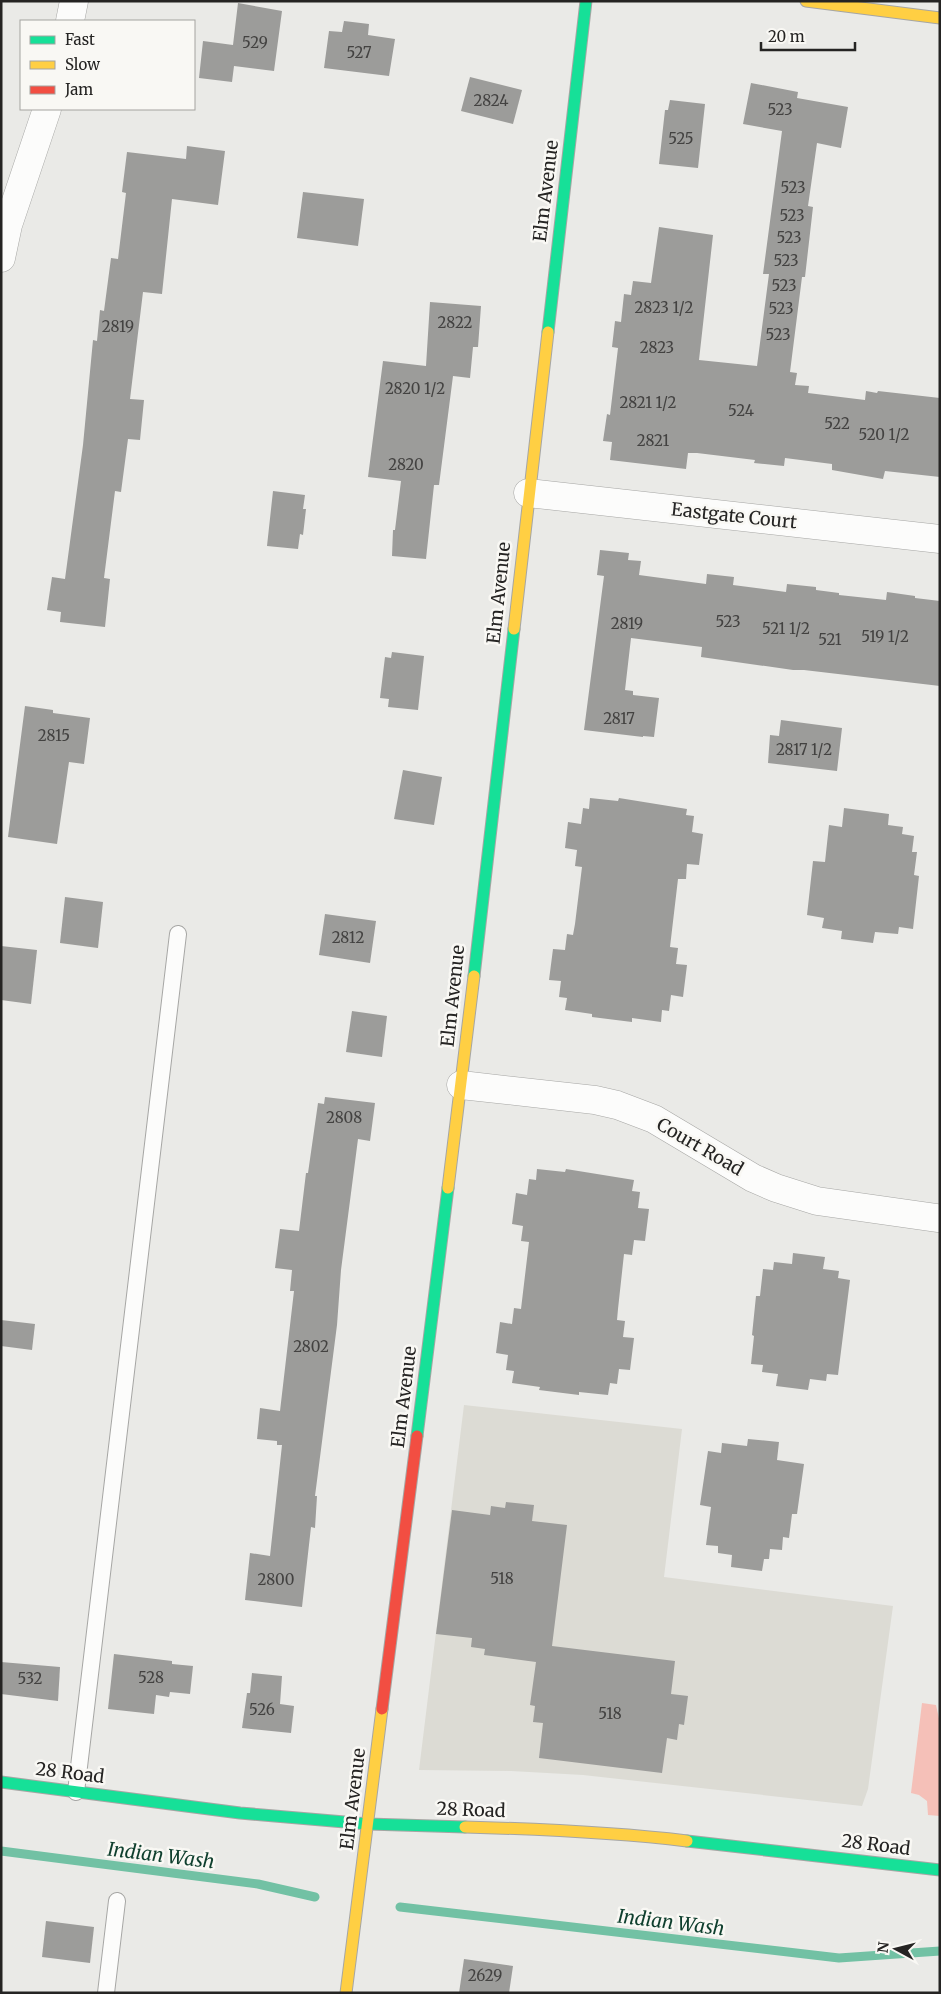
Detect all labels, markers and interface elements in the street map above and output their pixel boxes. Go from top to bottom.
legend [20,20,195,110]
scale bar [761,20,855,52]
text: 20 m [768,27,805,46]
text: Fast [65,30,95,49]
house number: 529 [242,33,268,52]
house number: 527 [346,43,372,62]
text: Slow [65,55,100,74]
text: Jam [64,80,93,99]
house number: 2824 [473,91,509,110]
house number: 523 [767,100,793,119]
house number: 525 [668,129,694,148]
street label: Elm Avenue [528,139,563,243]
house number: 523 [780,178,806,197]
house number: 523 [779,206,805,225]
house number: 523 [776,228,802,247]
house number: 523 [773,251,799,270]
house number: 523 [771,276,797,295]
house number: 2823 1/2 [635,298,694,317]
house number: 523 [768,299,794,318]
house number: 2822 [438,313,473,332]
house number: 2819 [102,317,134,336]
house number: 523 [765,325,791,344]
house number: 2823 [640,338,674,357]
house number: 2820 1/2 [385,379,445,398]
house number: 2821 1/2 [619,393,677,412]
house number: 524 [728,401,754,420]
house number: 522 [824,414,850,433]
house number: 520 1/2 [859,425,910,444]
house number: 2821 [637,431,669,450]
house number: 2820 [388,455,424,474]
street label: Eastgate Court [670,497,798,534]
street label: Elm Avenue [482,541,515,645]
house number: 523 [715,612,741,631]
house number: 2819 [611,614,643,633]
house number: 521 1/2 [762,619,810,638]
house number: 519 1/2 [861,627,909,646]
house number: 521 [818,630,842,649]
house number: 2817 [603,709,635,728]
house number: 2815 [38,726,70,745]
house number: 2817 1/2 [776,740,832,759]
house number: 2812 [332,928,364,947]
street label: Elm Avenue [436,944,469,1048]
house number: 2808 [326,1108,362,1127]
street label: Court Road [653,1113,748,1181]
house number: 2802 [293,1337,329,1356]
street label: Elm Avenue [386,1345,421,1449]
house number: 518 [490,1569,514,1588]
house number: 2800 [257,1570,295,1589]
house number: 528 [138,1668,164,1687]
house number: 532 [17,1669,43,1688]
house number: 526 [249,1700,275,1719]
house number: 518 [598,1704,622,1723]
street label: Elm Avenue [335,1747,370,1851]
street label: 28 Road [34,1757,106,1788]
street label: 28 Road [436,1797,506,1822]
street label: 28 Road [840,1829,912,1860]
water label: Indian Wash [106,1837,216,1873]
water label: Indian Wash [616,1904,726,1940]
north arrow [871,1924,921,1974]
text: N [873,1941,893,1954]
house number: 2629 [468,1966,502,1985]

